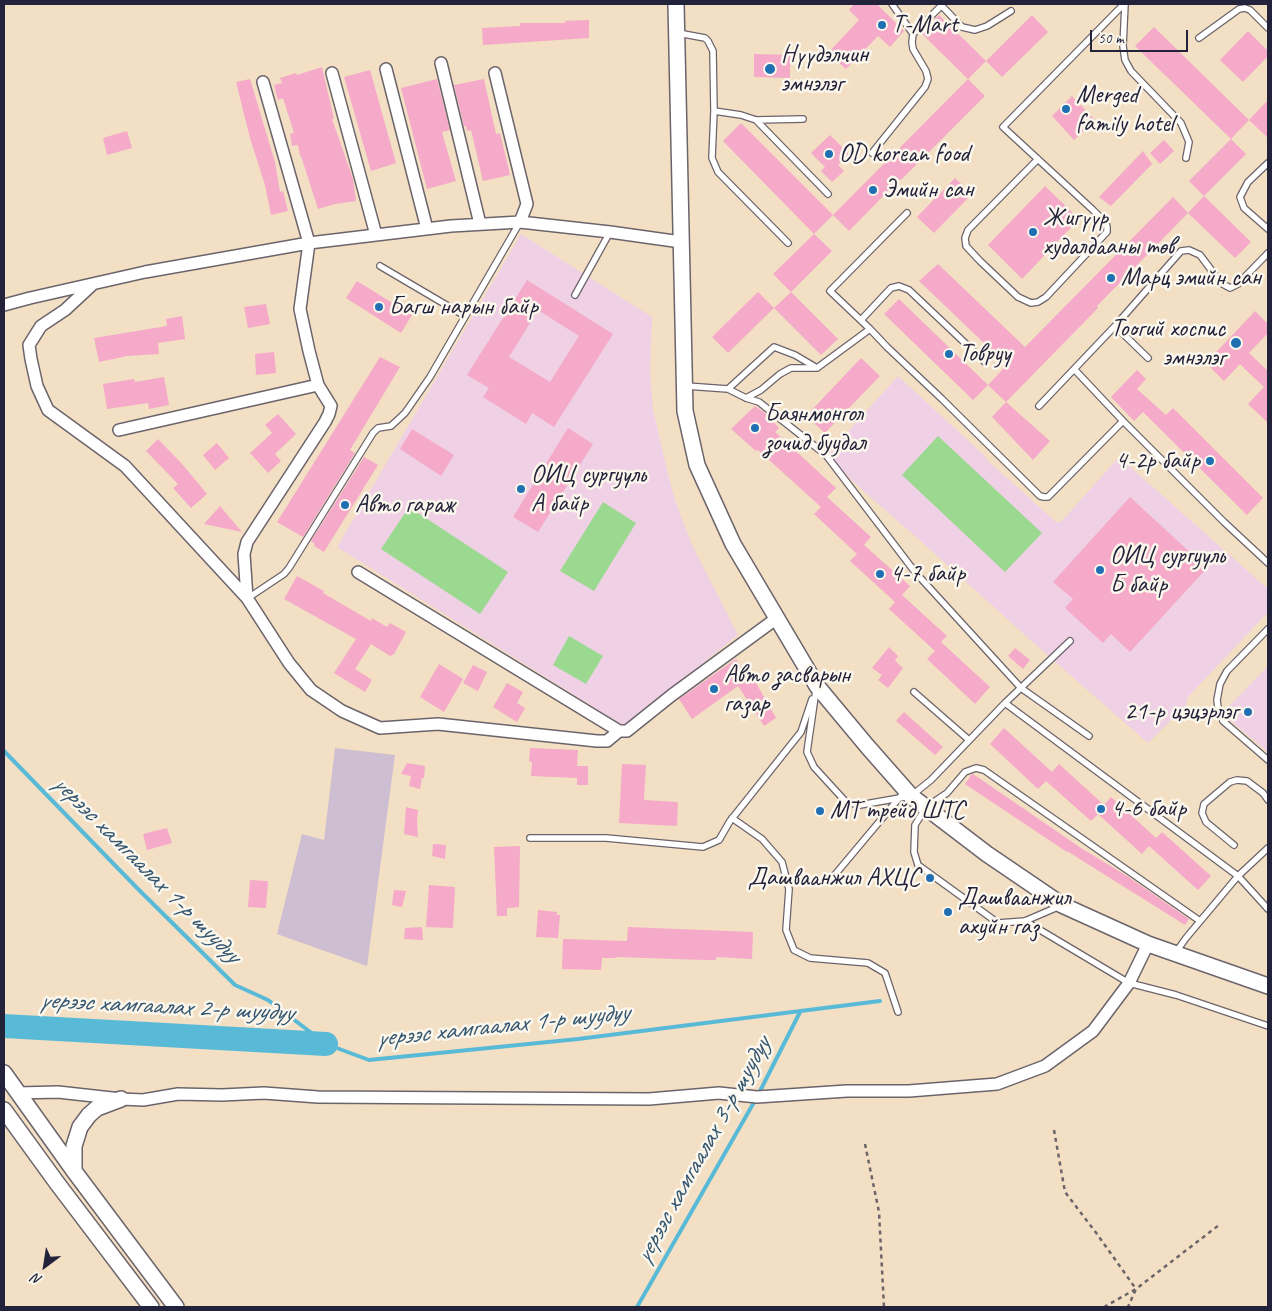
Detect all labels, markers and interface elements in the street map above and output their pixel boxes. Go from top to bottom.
place label: T-Mart [892,10,958,40]
marker: T-Mart [876,19,888,31]
scale bar [1092,20,1190,52]
text: 50 m [1098,29,1124,48]
place label: Нүүдэлчин эмнэлэг [781,40,868,99]
marker: Нүүдэлчин эмнэлэг [763,62,777,76]
place label: Merged family hotel [1076,80,1174,139]
marker: Merged family hotel [1060,103,1072,115]
place label: OD korean food [839,139,969,169]
marker: OD korean food [823,148,835,160]
place label: Эмийн сан [883,175,973,205]
marker: Эмийн сан [867,184,879,196]
place label: Жигүүр худалдааны төв [1043,203,1174,262]
marker: Жигүүр худалдааны төв [1027,226,1039,238]
place label: Марц эмийн сан [1121,263,1261,293]
marker: Марц эмийн сан [1105,272,1117,284]
place label: Багш нарын байр [389,292,538,322]
marker: Багш нарын байр [373,301,385,313]
place label: Тоогий хоспис эмнэлэг [1111,314,1225,373]
marker: Тоогий хоспис эмнэлэг [1229,336,1243,350]
place label: Товруу [959,339,1011,369]
marker: Товруу [943,348,955,360]
place label: Баянмонгол зочид буудал [765,399,866,458]
marker: Баянмонгол зочид буудал [749,422,761,434]
place label: 4-2р байр [1115,446,1200,476]
marker: 4-2р байр [1204,455,1216,467]
place label: ОИЦ сургууль А байр [531,460,646,519]
marker: ОИЦ сургууль А байр [515,483,527,495]
place label: Авто гараж [355,490,454,520]
marker: Авто гараж [339,499,351,511]
place label: ОИЦ сургууль Б байр [1110,541,1225,600]
place label: 4-7 байр [890,559,965,589]
marker: ОИЦ сургууль Б байр [1094,564,1106,576]
marker: 4-7 байр [874,568,886,580]
place label: Авто засварын газар [724,660,850,719]
marker: Авто засварын газар [708,683,720,695]
place label: 21-р цэцэрлэг [1124,697,1238,727]
marker: 21-р цэцэрлэг [1242,706,1254,718]
water label: үерээс хамгаалах 1-р шуудуу [45,768,247,970]
place label: 4-6 байр [1111,794,1186,824]
place label: МТ трейд ШТС [830,796,965,826]
marker: 4-6 байр [1095,803,1107,815]
marker: МТ трейд ШТС [814,805,826,817]
place label: Дашваанжил АХЦС [748,863,920,893]
marker: Дашваанжил АХЦС [924,872,936,884]
place label: Дашваанжил ахуйн газ [958,883,1070,942]
marker: Дашваанжил ахуйн газ [942,906,954,918]
water label: үерээс хамгаалах 2-р шуудуу [38,985,294,1029]
water label: үерээс хамгаалах 1-р шуудуу [374,997,630,1055]
water label: үерээс хамгаалах 3-р шуудуу [628,1032,778,1270]
north arrow [20,1241,70,1291]
text: N [29,1270,45,1289]

